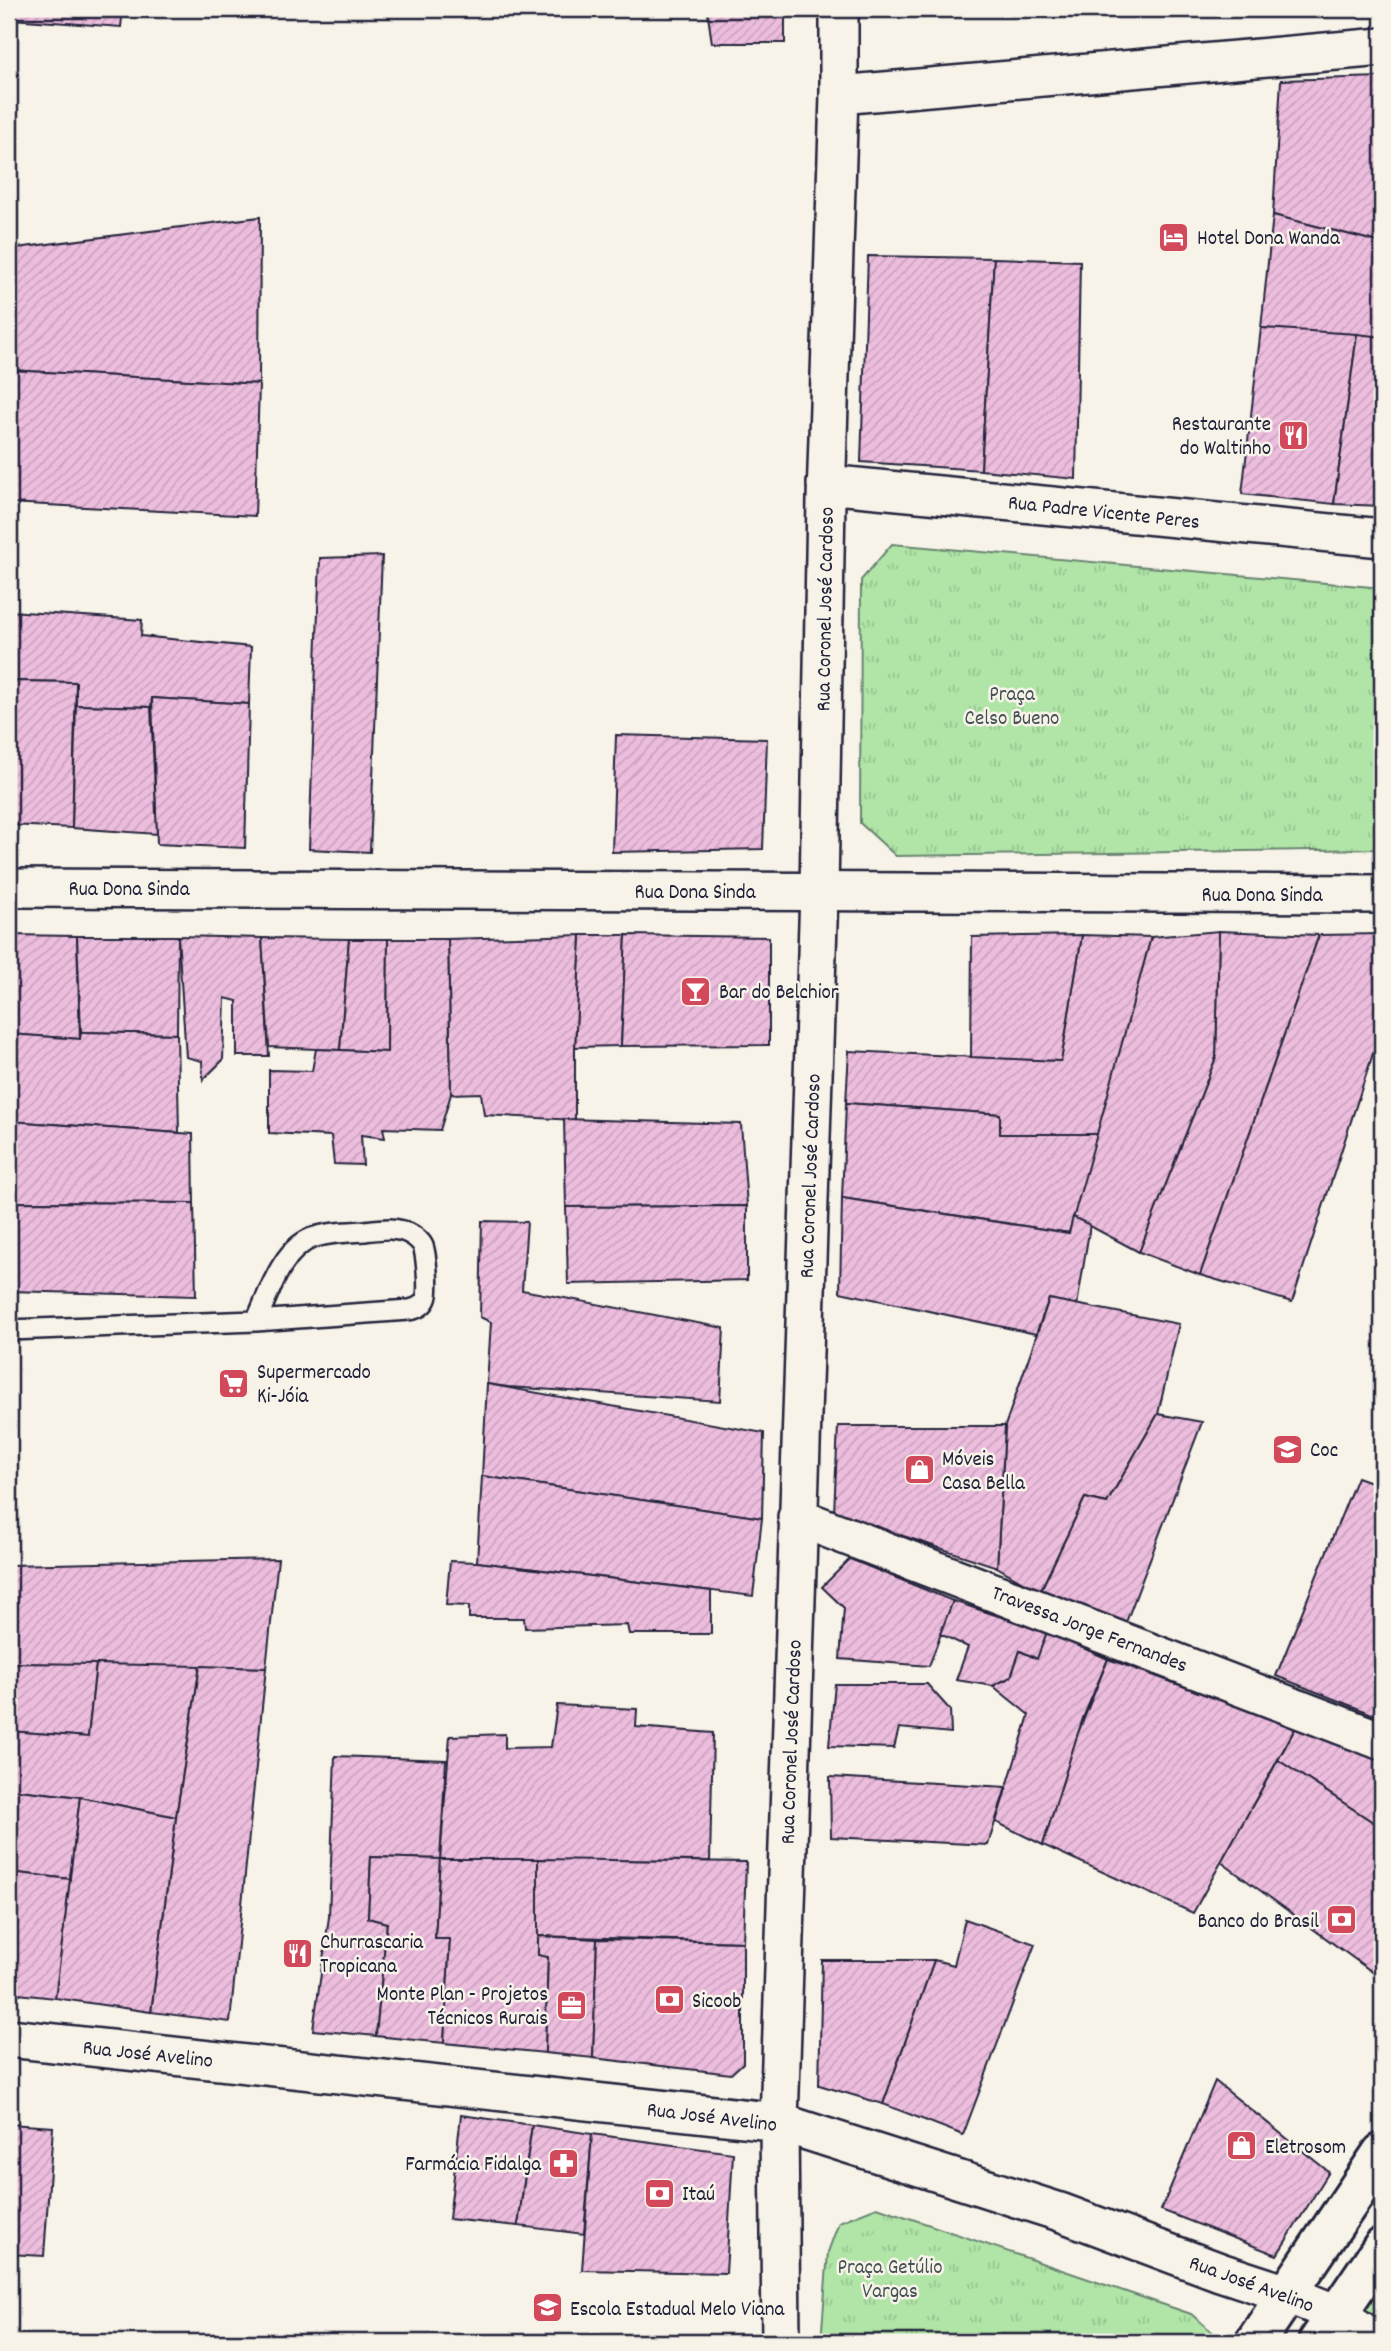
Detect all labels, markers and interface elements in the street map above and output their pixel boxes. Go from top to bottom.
hotel icon: Hotel Dona Wanda [1157,220,1191,254]
place label: Hotel Dona Wanda [1197,225,1341,255]
place label: Restaurante do Waltinho [1172,411,1271,465]
restaurant icon: Restaurante do Waltinho [1277,418,1311,452]
street label: Rua Padre Vicente Peres [1006,489,1201,539]
street label: Rua Coronel José Cardoso [810,506,844,712]
park label: Praça Celso Bueno [965,681,1059,735]
street label: Rua Dona Sinda [69,876,191,906]
street label: Rua Dona Sinda [635,879,757,909]
street label: Rua Dona Sinda [1202,882,1324,912]
bar icon: Bar do Belchior [679,974,713,1008]
place label: Bar do Belchior [719,979,839,1009]
street label: Rua Coronel José Cardoso [793,1073,831,1279]
place label: Supermercado Ki-Jóia [257,1359,371,1413]
supermarket icon: Supermercado Ki-Jóia [217,1366,251,1400]
school or university icon: Coc [1270,1432,1304,1466]
place label: Coc [1310,1437,1338,1467]
place label: Móveis Casa Bella [942,1446,1026,1500]
shop icon: Móveis Casa Bella [902,1453,936,1487]
street label: Travessa Jorge Fernandes [986,1580,1191,1682]
street label: Rua Coronel José Cardoso [774,1639,812,1845]
bank icon: Banco do Brasil [1325,1903,1359,1937]
place label: Banco do Brasil [1198,1908,1319,1938]
place label: Churrascaria Tropicana [320,1929,424,1983]
restaurant icon: Churrascaria Tropicana [280,1936,314,1970]
place label: Monte Plan - Projetos Técnicos Rurais [377,1981,548,2035]
bank icon: Sicoob [652,1983,686,2017]
office icon: Monte Plan - Projetos Técnicos Rurais [554,1988,588,2022]
place label: Sicoob [692,1988,741,2018]
street label: Rua José Avelino [81,2034,214,2078]
street label: Rua José Avelino [645,2096,778,2142]
shop icon: Eletrosom [1225,2129,1259,2163]
place label: Eletrosom [1265,2134,1346,2164]
pharmacy icon: Farmácia Fidalga [547,2146,581,2180]
place label: Farmácia Fidalga [405,2151,542,2181]
bank icon: Itaú [642,2176,676,2210]
place label: Itaú [682,2181,715,2211]
street label: Rua José Avelino [1184,2249,1318,2322]
park label: Praça Getúlio Vargas [837,2254,943,2308]
school or university icon: Escola Estadual Melo Viana [530,2291,564,2325]
place label: Escola Estadual Melo Viana [570,2296,786,2326]

